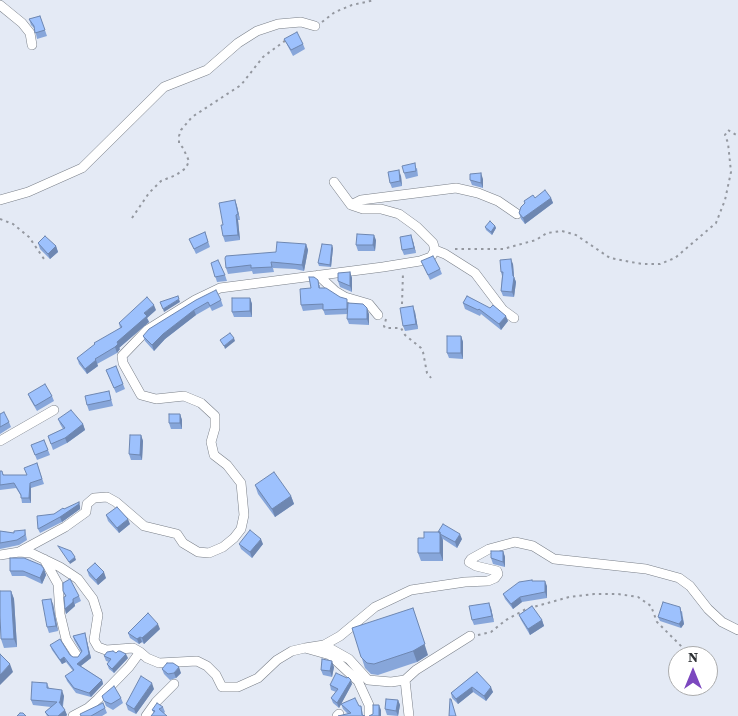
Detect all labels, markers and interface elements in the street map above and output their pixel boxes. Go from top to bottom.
north arrow [668,646,718,696]
text: N [688,647,698,667]

